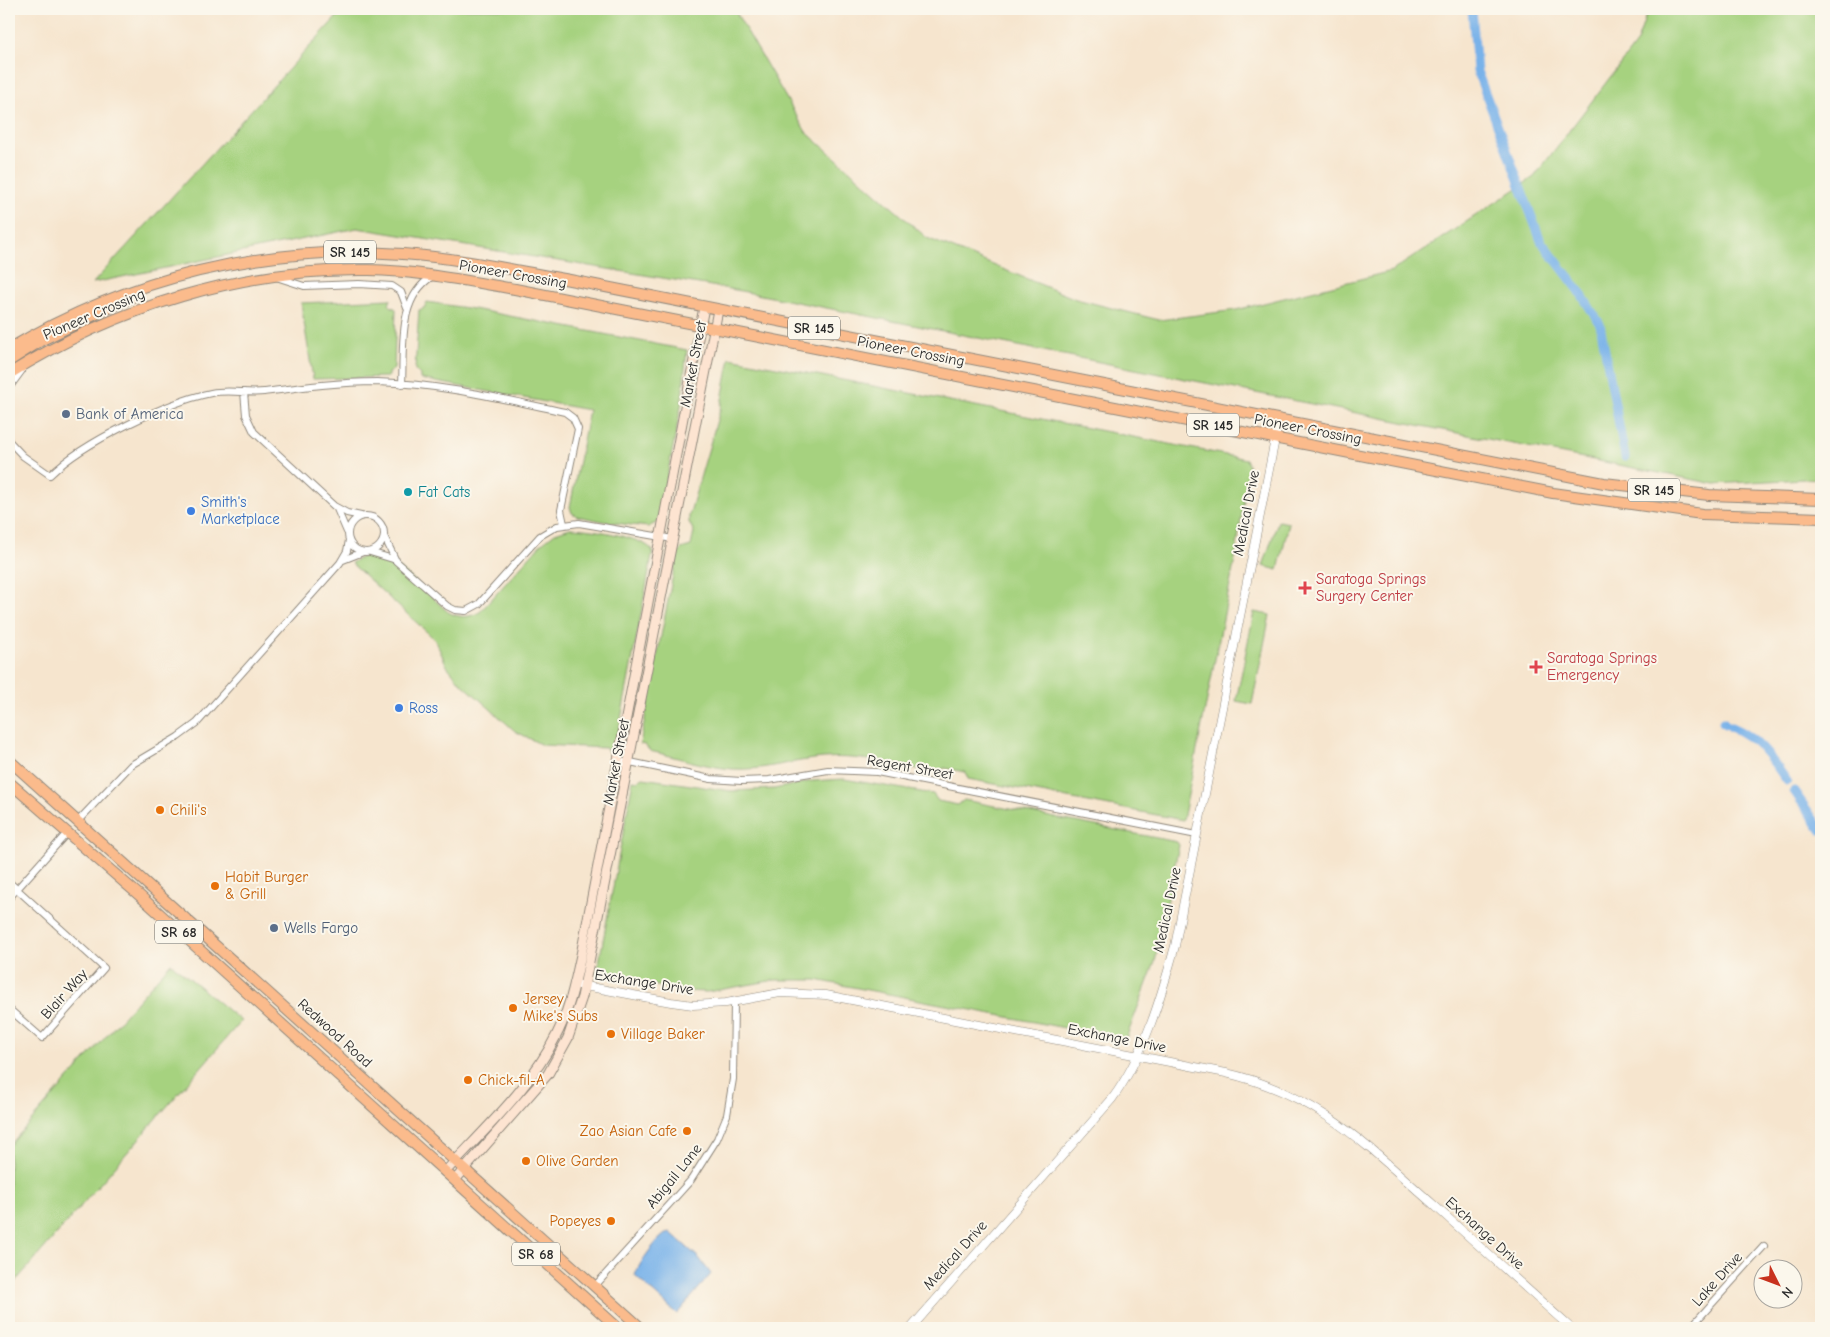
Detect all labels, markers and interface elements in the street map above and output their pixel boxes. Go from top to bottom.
road number: SR 145 [324,240,376,264]
street label: Pioneer Crossing [458,256,568,292]
street label: Pioneer Crossing [40,284,148,344]
road number: SR 145 [788,316,840,339]
street label: Market Street [676,319,710,409]
street label: Pioneer Crossing [856,332,966,370]
place label: Bank of America [76,405,184,423]
marker: Bank of America [60,408,72,420]
street label: Pioneer Crossing [1253,410,1363,448]
road number: SR 145 [1187,414,1239,436]
street label: Medical Drive [1229,468,1263,557]
road number: SR 145 [1628,478,1680,502]
place label: Fat Cats [418,483,470,501]
marker: Fat Cats [402,486,414,498]
place label: Smith's Marketplace [201,493,280,528]
marker: Smith's Marketplace [185,505,197,517]
place label: Saratoga Springs Surgery Center [1316,570,1426,605]
marker: Saratoga Springs Surgery Center [1298,581,1312,595]
place label: Saratoga Springs Emergency [1547,649,1657,684]
marker: Saratoga Springs Emergency [1529,660,1543,674]
place label: Ross [409,699,438,717]
marker: Ross [393,702,405,714]
street label: Market Street [599,717,633,807]
street label: Regent Street [866,751,955,784]
place label: Chili's [170,801,207,819]
marker: Chili's [154,804,166,816]
street label: Medical Drive [1149,865,1185,954]
place label: Habit Burger & Grill [225,868,308,903]
marker: Habit Burger & Grill [209,880,221,892]
place label: Wells Fargo [284,919,358,937]
road number: SR 68 [155,920,203,944]
marker: Wells Fargo [268,922,280,934]
street label: Blair Way [37,965,91,1023]
street label: Exchange Drive [593,965,695,999]
place label: Jersey Mike's Subs [523,990,598,1025]
street label: Redwood Road [294,995,376,1071]
marker: Jersey Mike's Subs [507,1002,519,1014]
street label: Exchange Drive [1066,1020,1168,1056]
place label: Village Baker [621,1025,705,1043]
marker: Village Baker [605,1028,617,1040]
place label: Chick-fil-A [478,1071,545,1089]
marker: Chick-fil-A [462,1074,474,1086]
place label: Zao Asian Cafe [580,1122,677,1140]
marker: Zao Asian Cafe [681,1125,693,1137]
street label: Abigail Lane [642,1140,706,1212]
place label: Olive Garden [536,1152,619,1170]
marker: Olive Garden [520,1155,532,1167]
street label: Exchange Drive [1442,1193,1528,1273]
place label: Popeyes [550,1212,601,1230]
marker: Popeyes [605,1215,617,1227]
street label: Medical Drive [919,1216,991,1293]
road number: SR 68 [512,1242,560,1266]
street label: Lake Drive [1688,1248,1746,1310]
north arrow [1752,1260,1802,1310]
text: N [1778,1283,1797,1301]

